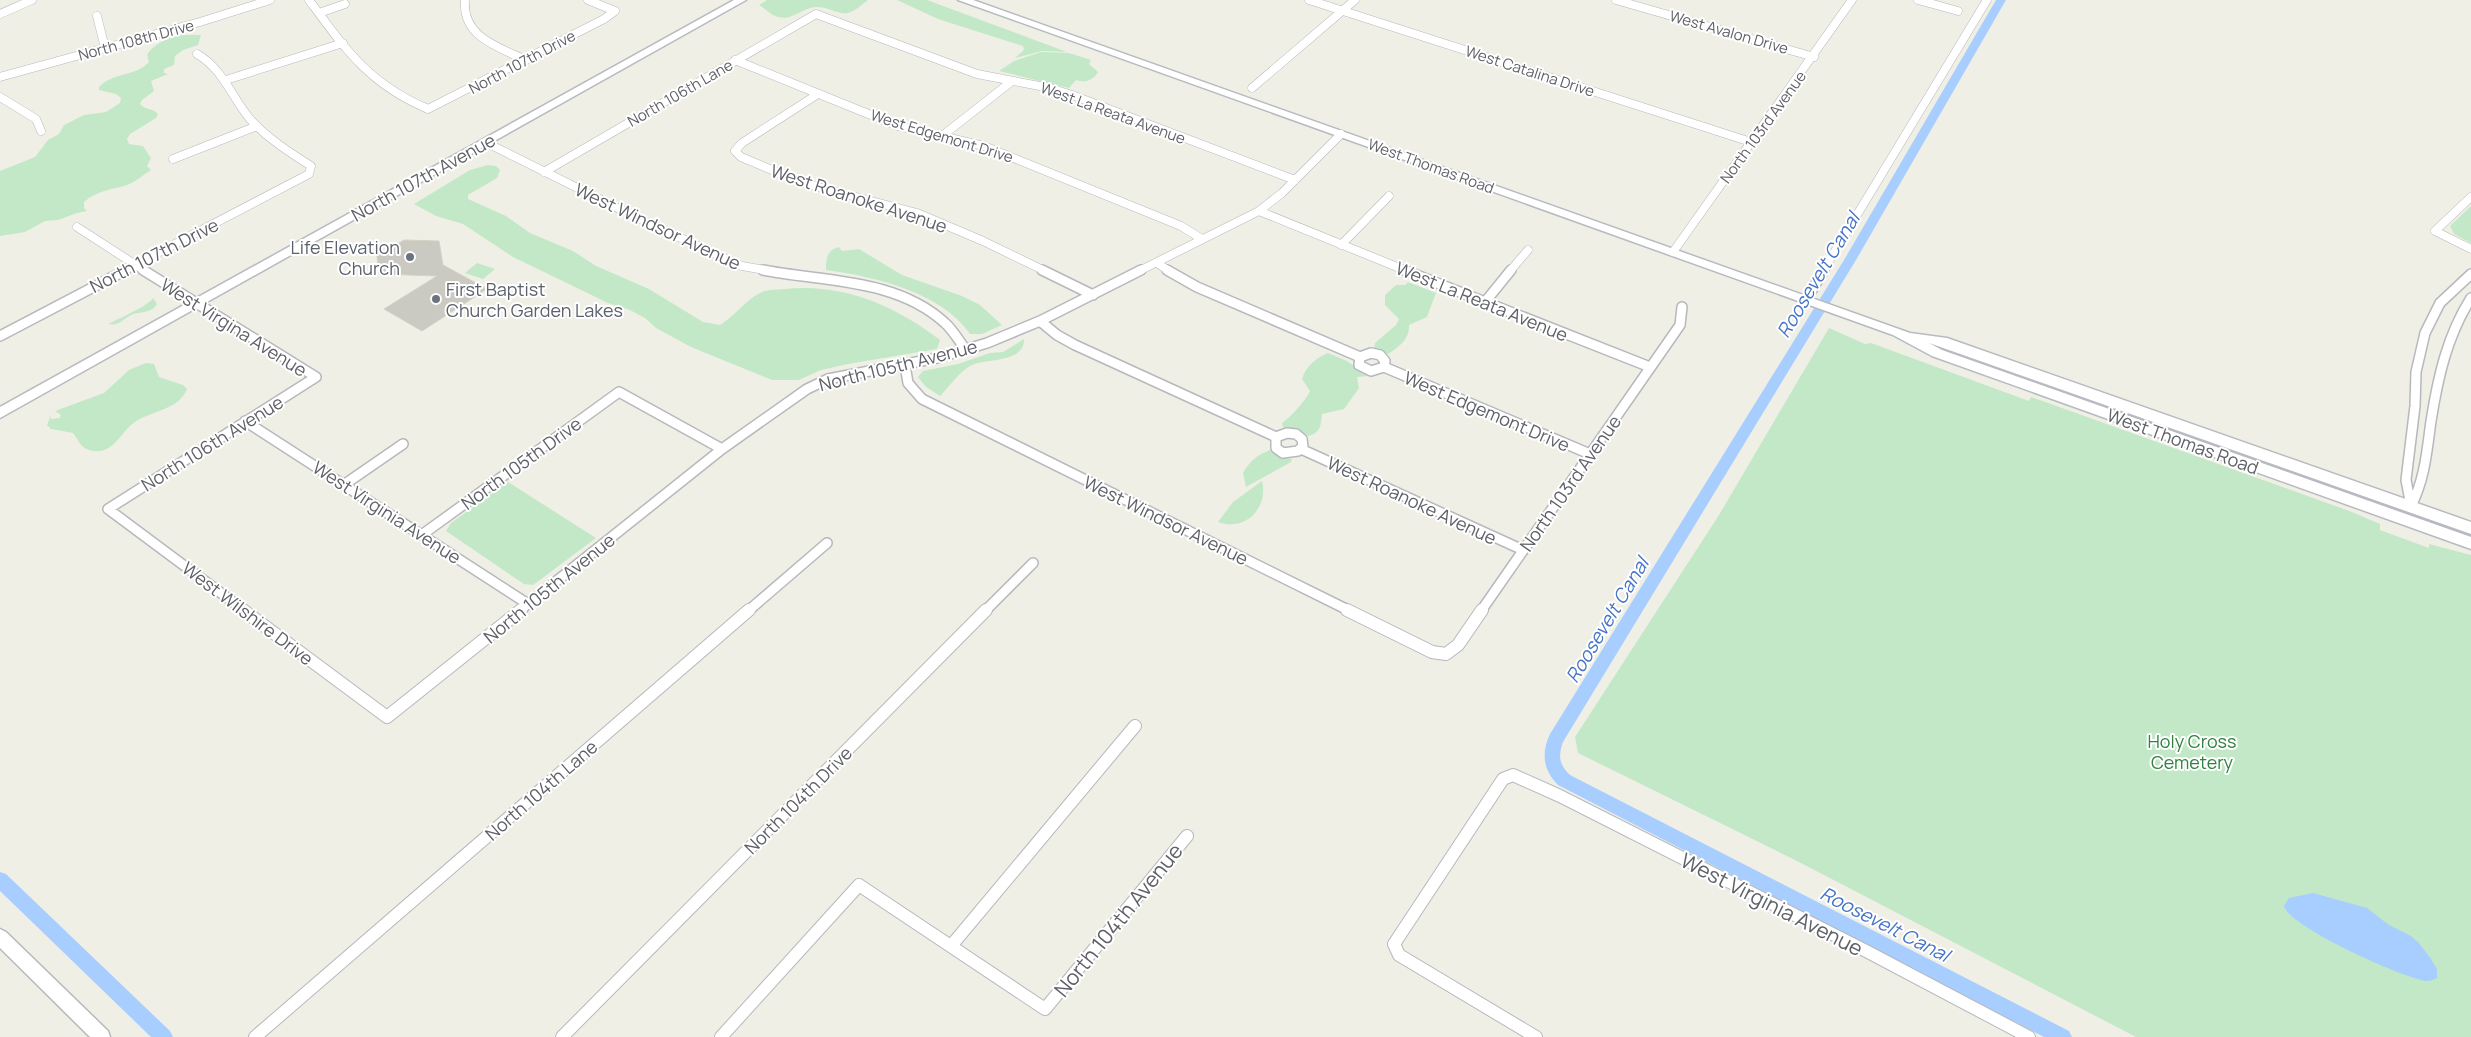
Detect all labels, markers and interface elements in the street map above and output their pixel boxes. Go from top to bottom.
street label: West Avalon Drive [1667,5,1791,59]
street label: North 108th Drive [76,14,196,66]
street label: North 107th Drive [465,25,579,99]
street label: West Catalina Drive [1463,40,1597,102]
street label: North 106th Lane [624,54,737,132]
street label: North 103rd Avenue [1715,66,1811,187]
street label: West La Reata Avenue [1038,77,1189,149]
street label: West Edgemont Drive [868,104,1016,168]
street label: North 107th Avenue [347,127,499,227]
street label: West Thomas Road [1365,133,1497,199]
street label: West Roanoke Avenue [768,158,950,238]
street label: West Windsor Avenue [571,177,745,275]
water label: Roosevelt Canal [1770,205,1867,342]
street label: North 107th Drive [85,212,223,298]
place label: Life Elevation Church [290,235,400,280]
marker: Life Elevation Church [404,251,416,263]
street label: West La Reata Avenue [1392,256,1572,346]
street label: West Virgina Avenue [156,272,312,382]
place label: First Baptist Church Garden Lakes [446,277,623,322]
marker: First Baptist Church Garden Lakes [430,293,442,305]
street label: North 105th Avenue [816,334,980,396]
street label: West Edgemont Drive [1400,365,1574,457]
street label: North 106th Avenue [136,390,288,496]
street label: West Thomas Road [2104,402,2262,480]
street label: North 103rd Avenue [1514,410,1626,556]
street label: North 105th Drive [456,411,586,515]
street label: West Roanoke Avenue [1323,450,1501,550]
street label: West Virginia Avenue [308,455,466,569]
street label: West Windsor Avenue [1080,470,1252,570]
street label: North 105th Avenue [478,528,620,648]
water label: Roosevelt Canal [1559,550,1656,687]
street label: West Wilshire Drive [178,556,318,670]
park label: Holy Cross Cemetery [2148,729,2236,774]
street label: North 104th Lane [480,735,602,845]
street label: North 104th Drive [739,741,857,859]
street label: North 104th Avenue [1047,837,1189,1003]
street label: West Virginia Avenue [1676,846,1868,962]
water label: Roosevelt Canal [1816,880,1956,969]

